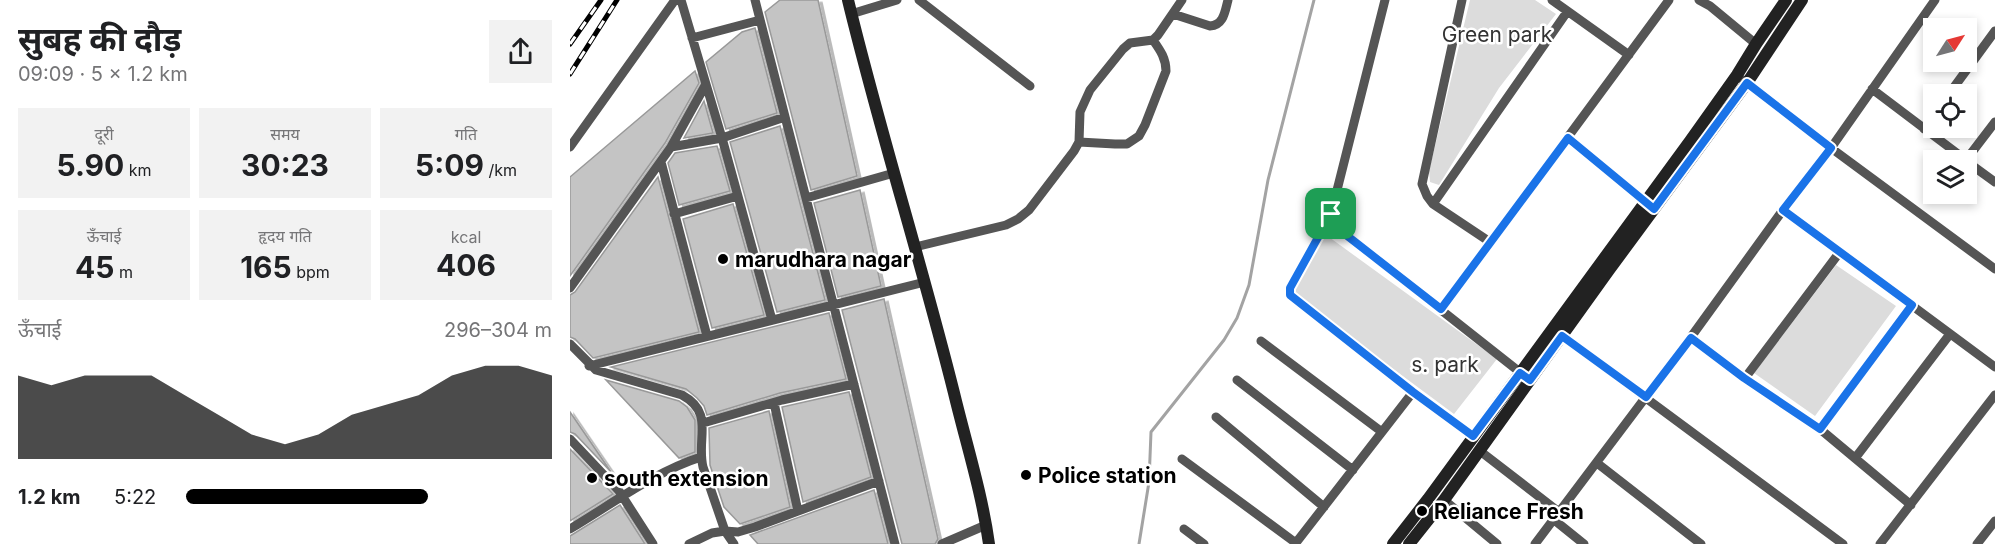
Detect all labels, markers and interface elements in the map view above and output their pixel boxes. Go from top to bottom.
north arrow [1923,18,1977,72]
map controls [1923,18,1977,204]
text: सुबह की दौड़ [18,19,181,59]
button: share [489,20,552,83]
park label: Green park [1442,22,1553,47]
text: 09:09 · 5 × 1.2 km [18,62,188,86]
button: locate [1923,84,1977,138]
text: दूरी [94,124,114,144]
text: समय [270,124,300,144]
text: गति [455,124,477,144]
text: 5.90 [56,147,124,183]
text: 30:23 [241,147,329,183]
text: 5:09 [415,147,484,183]
button: layers [1923,150,1977,204]
text: km [124,160,152,180]
text: /km [484,160,517,180]
pin [1305,188,1356,239]
icon: arrive [1314,197,1347,230]
text: ऊँचाई [87,226,121,246]
text: हृदय गति [258,226,312,246]
text: kcal [451,227,481,247]
text: 406 [436,247,496,283]
place label: marudhara nagar [735,247,912,272]
text: 45 [75,249,114,285]
text: 165 [240,249,292,285]
marker: marudhara nagar [716,252,730,266]
text: m [114,262,133,282]
text: bpm [292,262,330,282]
text: ऊँचाई [18,318,61,342]
text: 296–304 m [444,318,552,342]
park label: s. park [1411,352,1479,377]
place label: Police station [1038,463,1177,488]
place label: south extension [604,466,769,491]
marker: Police station [1019,468,1033,482]
marker: south extension [585,471,599,485]
text: 1.2 km [18,485,81,509]
text: 5:22 [114,485,156,509]
place label: Reliance Fresh [1434,499,1584,524]
marker: Reliance Fresh [1415,504,1429,518]

